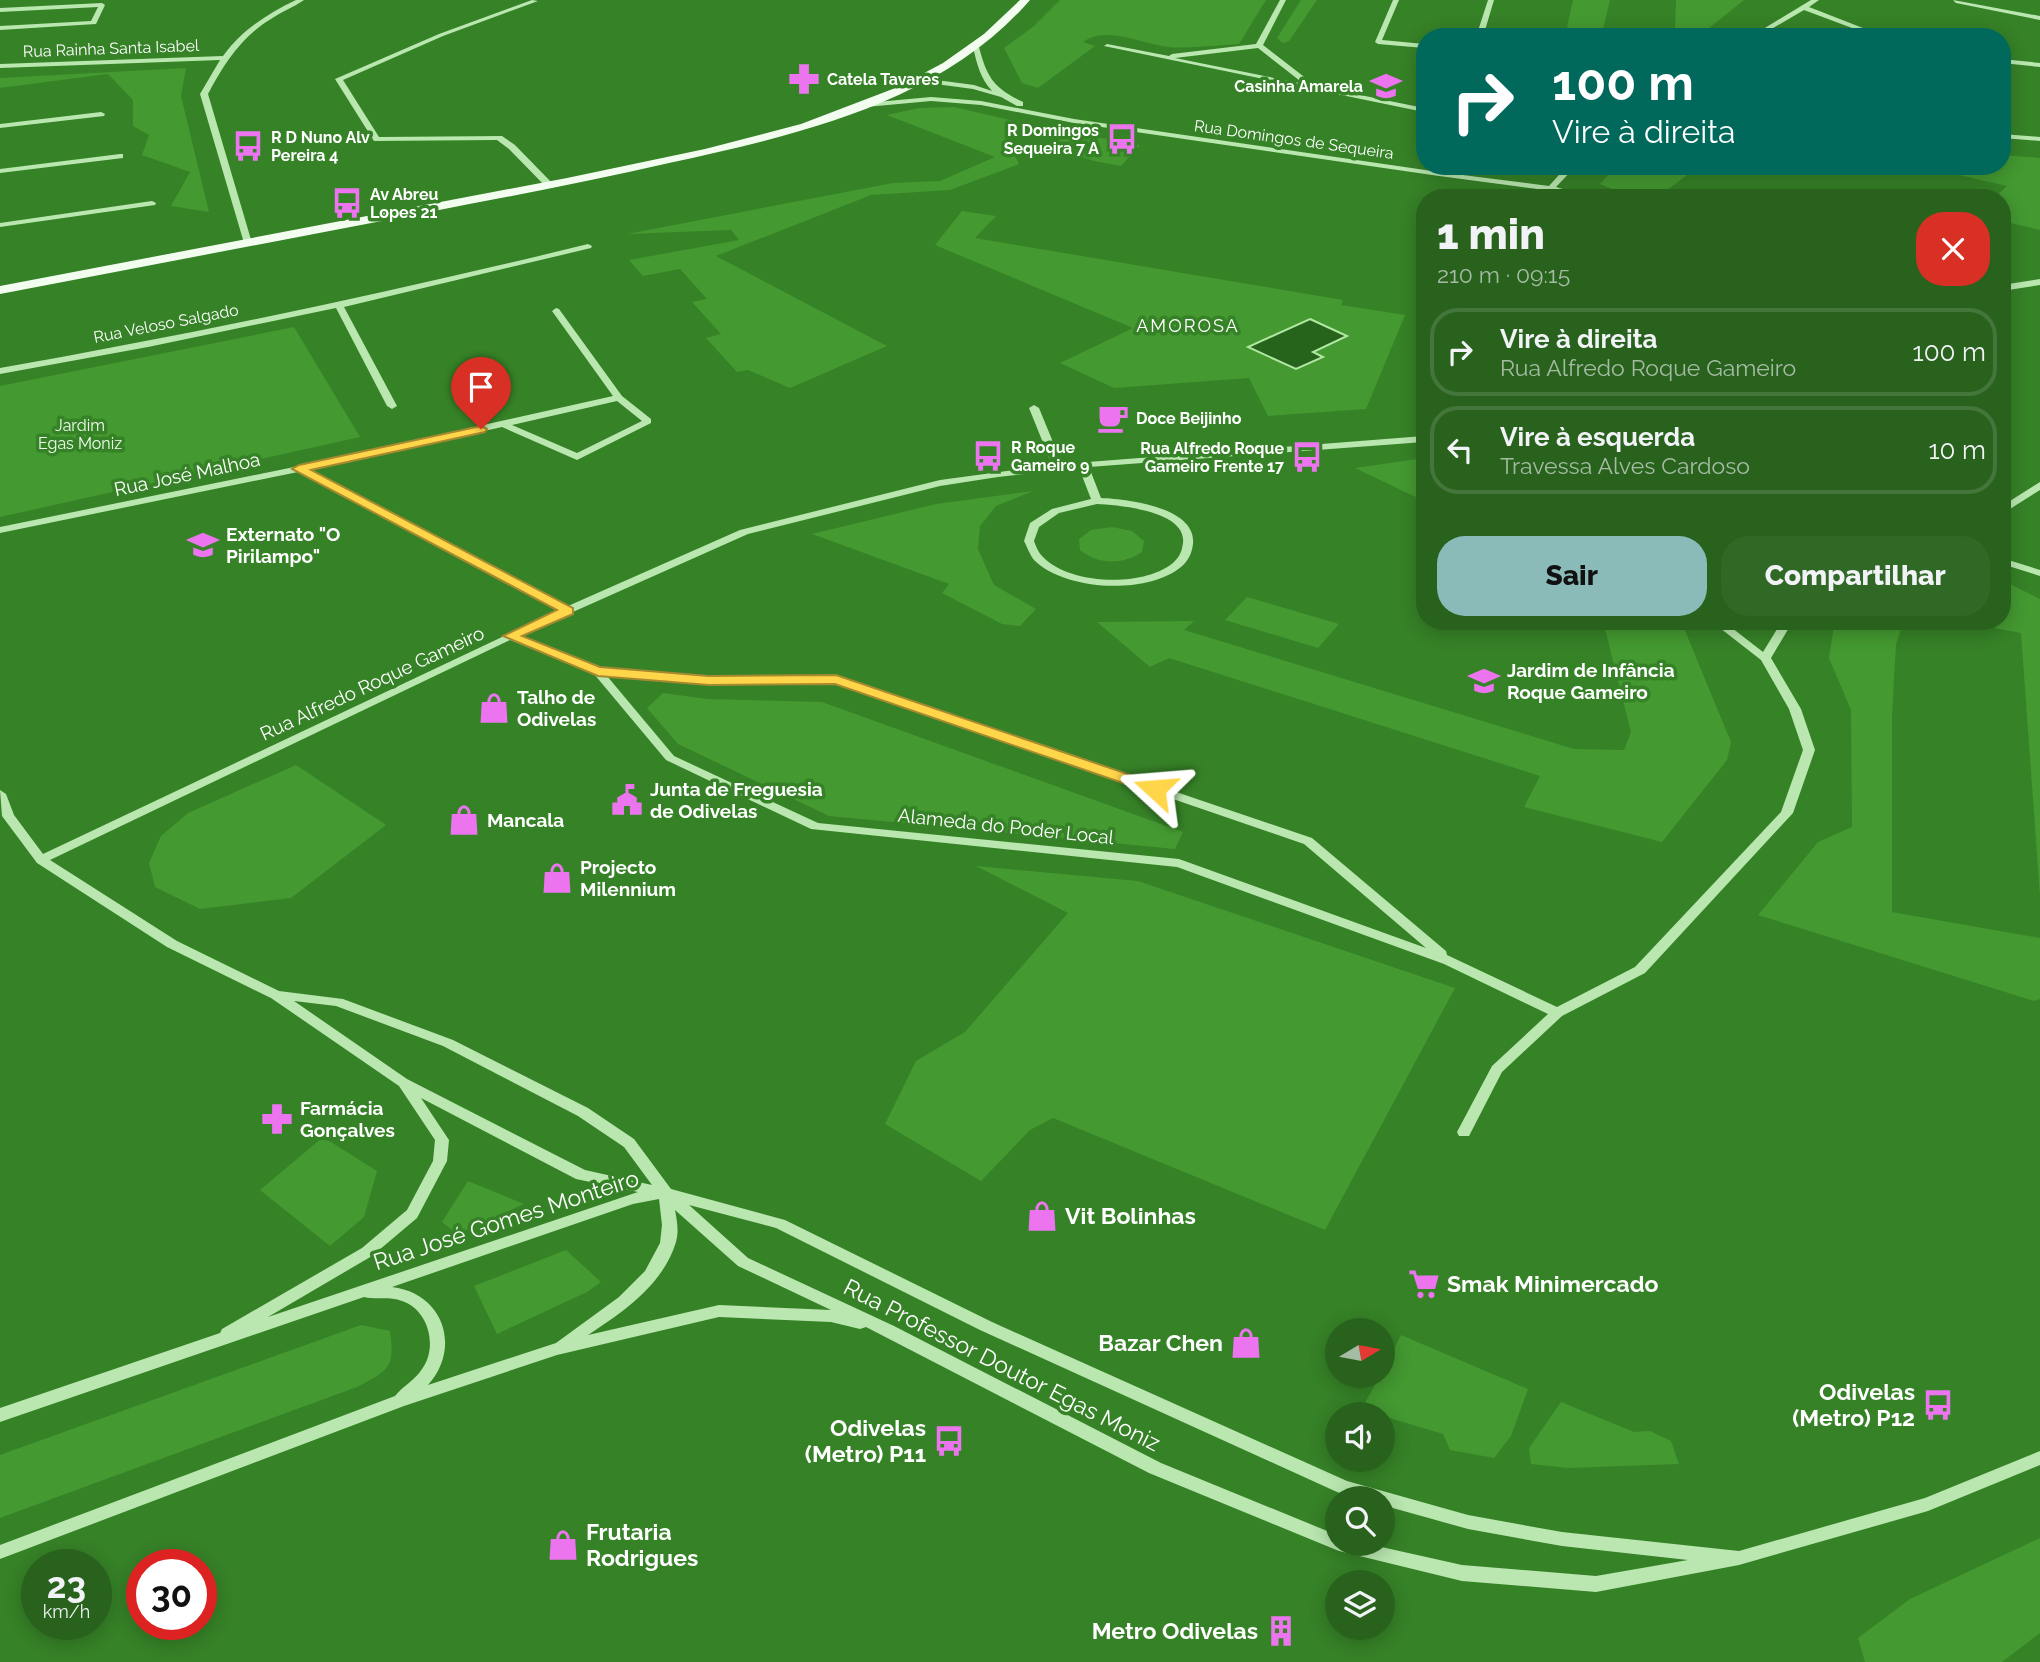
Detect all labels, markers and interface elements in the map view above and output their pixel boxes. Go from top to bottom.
street label: Rua Rainha Santa Isabel [23,36,200,61]
text: 100 m [1552,54,1694,111]
icon: right [1437,56,1528,147]
pharmacy icon: Catela Tavares [787,62,821,96]
school or university icon: Casinha Amarela [1369,69,1403,103]
place label: Catela Tavares [827,70,939,89]
place label: Casinha Amarela [1234,77,1363,96]
text: Vire à direita [1552,113,1735,150]
street label: Rua Domingos de Sequeira [1193,116,1395,163]
place label: R Domingos Sequeira 7 A [1004,121,1099,158]
bus stop icon: R Domingos Sequeira 7 A [1105,122,1139,156]
place label: R D Nuno Alv Pereira 4 [271,128,370,165]
bus stop icon: R D Nuno Alv Pereira 4 [231,129,265,163]
place label: Av Abreu Lopes 21 [370,185,439,222]
bus stop icon: Av Abreu Lopes 21 [330,186,364,220]
text: 1 min [1437,210,1545,259]
button: close [1916,212,1990,286]
text: 210 m · 09:15 [1437,261,1570,288]
street label: Rua Veloso Salgado [92,300,240,347]
district label: AMOROSA [1136,315,1240,336]
text: Vire à direita [1500,324,1657,354]
icon: right [1441,333,1479,371]
text: 100 m [1913,337,1986,367]
text: Rua Alfredo Roque Gameiro [1500,354,1796,381]
pin [451,357,511,429]
icon: arrive [462,368,500,406]
cafe icon: Doce Beijinho [1096,401,1130,435]
place label: Doce Beijinho [1136,409,1242,428]
park label: Jardim Egas Moniz [38,416,122,453]
text: Vire à esquerda [1500,422,1695,452]
icon: left [1441,431,1479,469]
text: 10 m [1928,435,1986,465]
place label: R Roque Gameiro 9 [1011,438,1089,475]
bus stop icon: R Roque Gameiro 9 [971,439,1005,473]
place label: Rua Alfredo Roque Gameiro Frente 17 [1140,439,1284,476]
bus stop icon: Rua Alfredo Roque Gameiro Frente 17 [1290,440,1324,474]
street label: Rua José Malhoa [112,448,262,500]
text: Travessa Alves Cardoso [1500,452,1750,479]
place label: Externato "O Pirilampo" [226,523,340,567]
school or university icon: Externato "O Pirilampo" [186,528,220,562]
button: Sair [1437,536,1707,616]
button: Compartilhar [1721,536,1990,616]
street label: Rua Alfredo Roque Gameiro [256,621,488,745]
place label: Jardim de Infância Roque Gameiro [1507,659,1675,703]
school or university icon: Jardim de Infância Roque Gameiro [1467,664,1501,698]
place label: Talho de Odivelas [517,686,596,730]
shop icon: Talho de Odivelas [477,691,511,725]
position arrow [1118,752,1192,826]
place label: Junta de Freguesia de Odivelas [650,778,823,822]
public building icon: Junta de Freguesia de Odivelas [610,783,644,817]
shop icon: Mancala [447,803,481,837]
street label: Alameda do Poder Local [897,804,1116,848]
place label: Mancala [487,809,564,831]
place label: Projecto Milennium [580,856,676,900]
shop icon: Projecto Milennium [540,861,574,895]
place label: Farmácia Gonçalves [300,1097,395,1141]
pharmacy icon: Farmácia Gonçalves [260,1102,294,1136]
street label: Rua José Gomes Monteiro [370,1164,642,1275]
shop icon: Vit Bolinhas [1025,1199,1059,1233]
place label: Vit Bolinhas [1065,1202,1196,1229]
supermarket icon: Smak Minimercado [1407,1267,1441,1301]
place label: Smak Minimercado [1447,1270,1658,1297]
street label: Rua Professor Doutor Egas Moniz [839,1273,1165,1456]
north arrow [1325,1318,1395,1388]
map controls [1325,1318,1395,1640]
shop icon: Bazar Chen [1229,1326,1263,1360]
place label: Bazar Chen [1098,1329,1223,1356]
place label: Odivelas (Metro) P12 [1792,1378,1915,1431]
bus stop icon: Odivelas (Metro) P12 [1921,1388,1955,1422]
button: sound [1325,1402,1395,1472]
place label: Odivelas (Metro) P11 [805,1414,926,1467]
bus stop icon: Odivelas (Metro) P11 [932,1424,966,1458]
button: search [1325,1486,1395,1556]
place label: Frutaria Rodrigues [586,1518,698,1571]
shop icon: Frutaria Rodrigues [546,1528,580,1562]
speed limit sign: 30 [126,1549,217,1640]
text: 23 [47,1565,86,1606]
button: layers [1325,1570,1395,1640]
text: km/h [43,1601,90,1622]
building icon: Metro Odivelas [1264,1614,1298,1648]
place label: Metro Odivelas [1092,1617,1258,1644]

